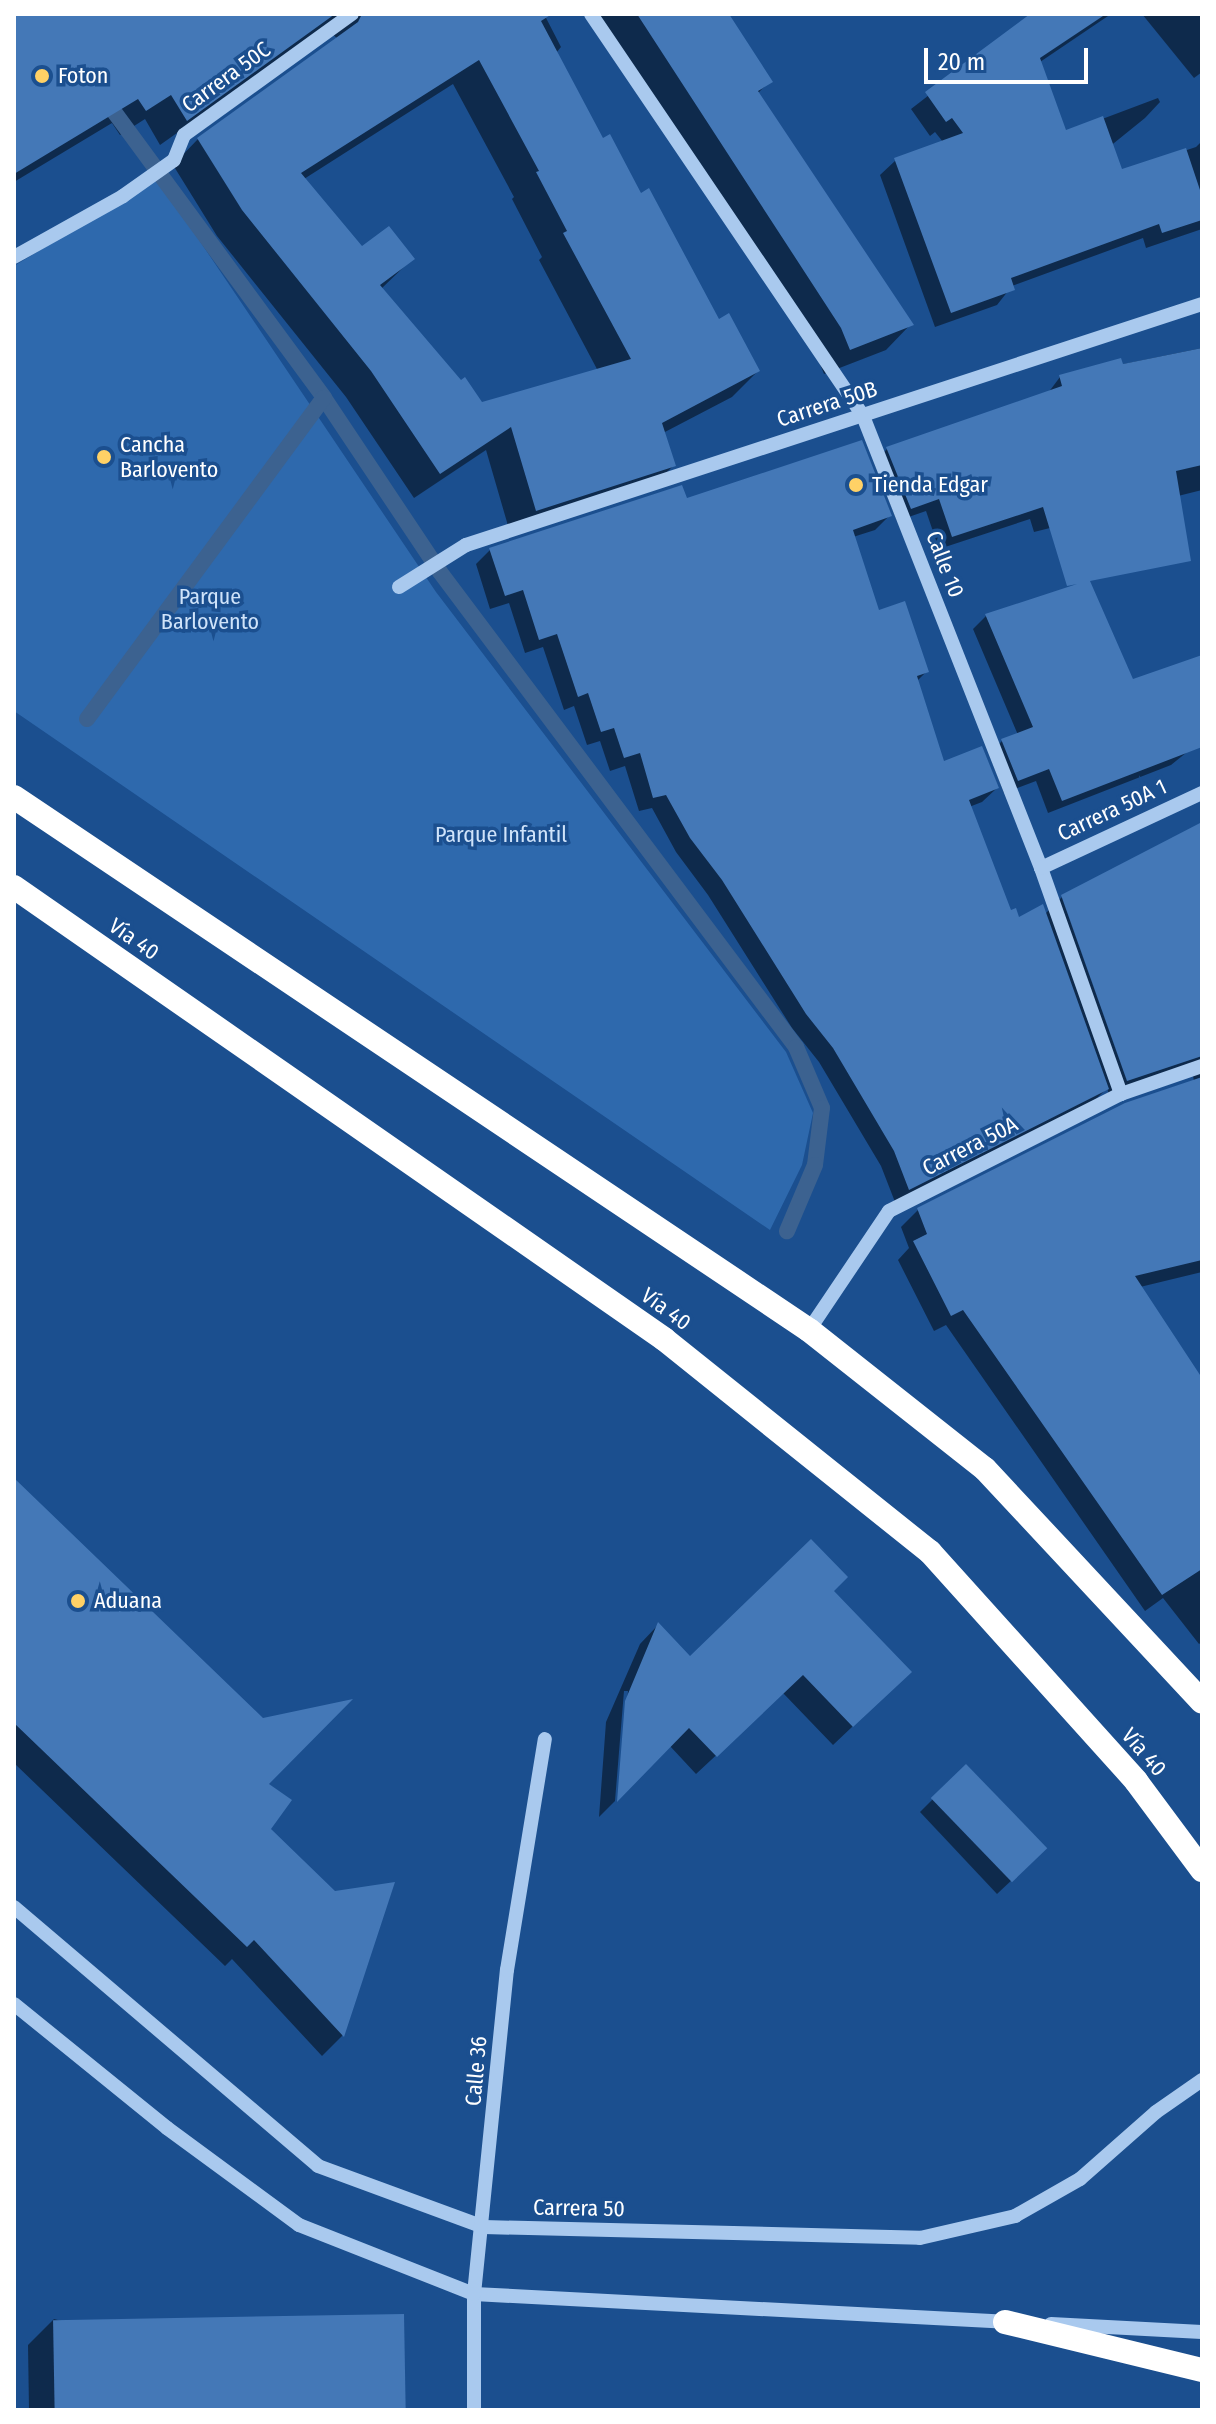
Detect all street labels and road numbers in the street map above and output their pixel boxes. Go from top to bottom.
street label: Carrera 50C [177,36,275,118]
street label: Carrera 50B [774,375,880,433]
street label: Calle 10 [920,527,970,601]
street label: Carrera 50A 1 [1053,773,1171,847]
street label: Vía 40 [104,912,164,966]
street label: Carrera 50A [918,1111,1022,1181]
street label: Vía 40 [636,1282,696,1336]
street label: Vía 40 [1116,1723,1172,1781]
street label: Calle 36 [460,2035,492,2107]
street label: Carrera 50 [533,2194,625,2222]

